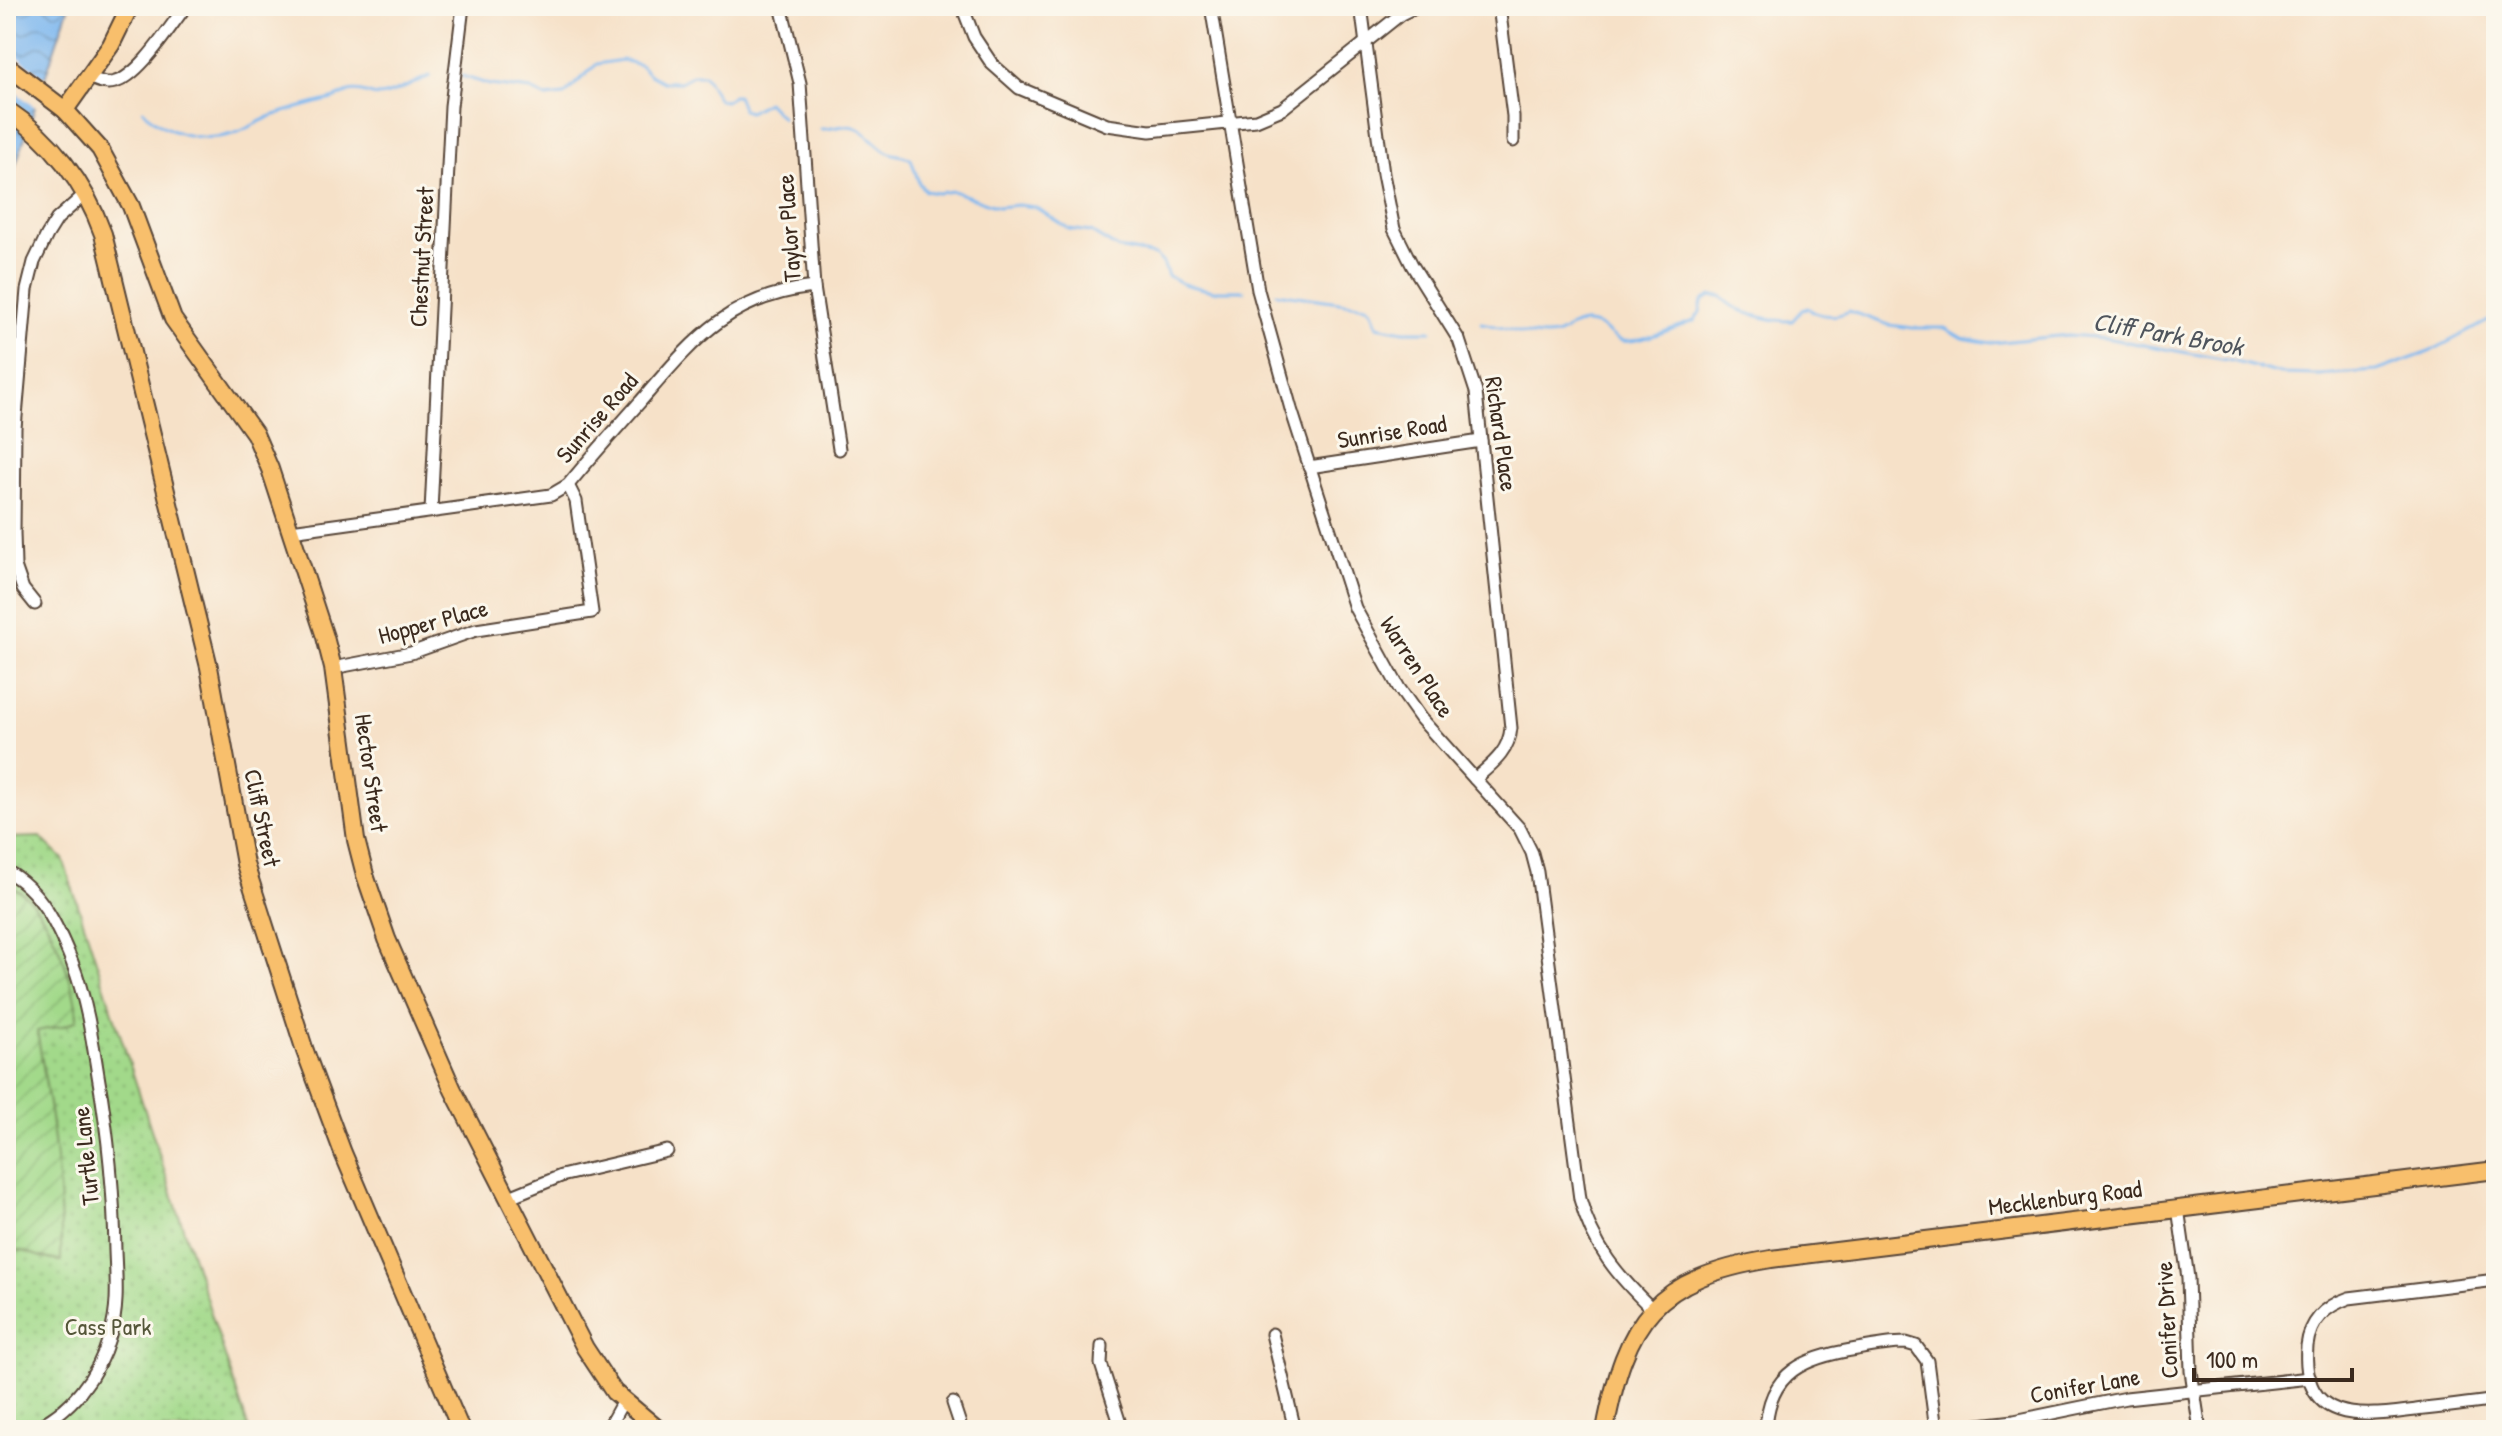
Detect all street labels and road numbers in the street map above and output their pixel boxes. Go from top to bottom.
street label: Taylor Place [768,173,808,283]
street label: Chestnut Street [401,185,441,328]
street label: Sunrise Road [548,365,644,469]
street label: Richard Place [1478,374,1526,494]
street label: Sunrise Road [1335,407,1449,455]
street label: Hopper Place [375,591,491,651]
street label: Warren Place [1373,610,1463,724]
street label: Hector Street [348,712,396,835]
street label: Cliff Street [237,766,289,870]
street label: Turtle Lane [64,1105,106,1207]
street label: Mecklenburg Road [1986,1172,2143,1222]
street label: Conifer Drive [2147,1260,2185,1379]
street label: Conifer Lane [2028,1360,2143,1410]

